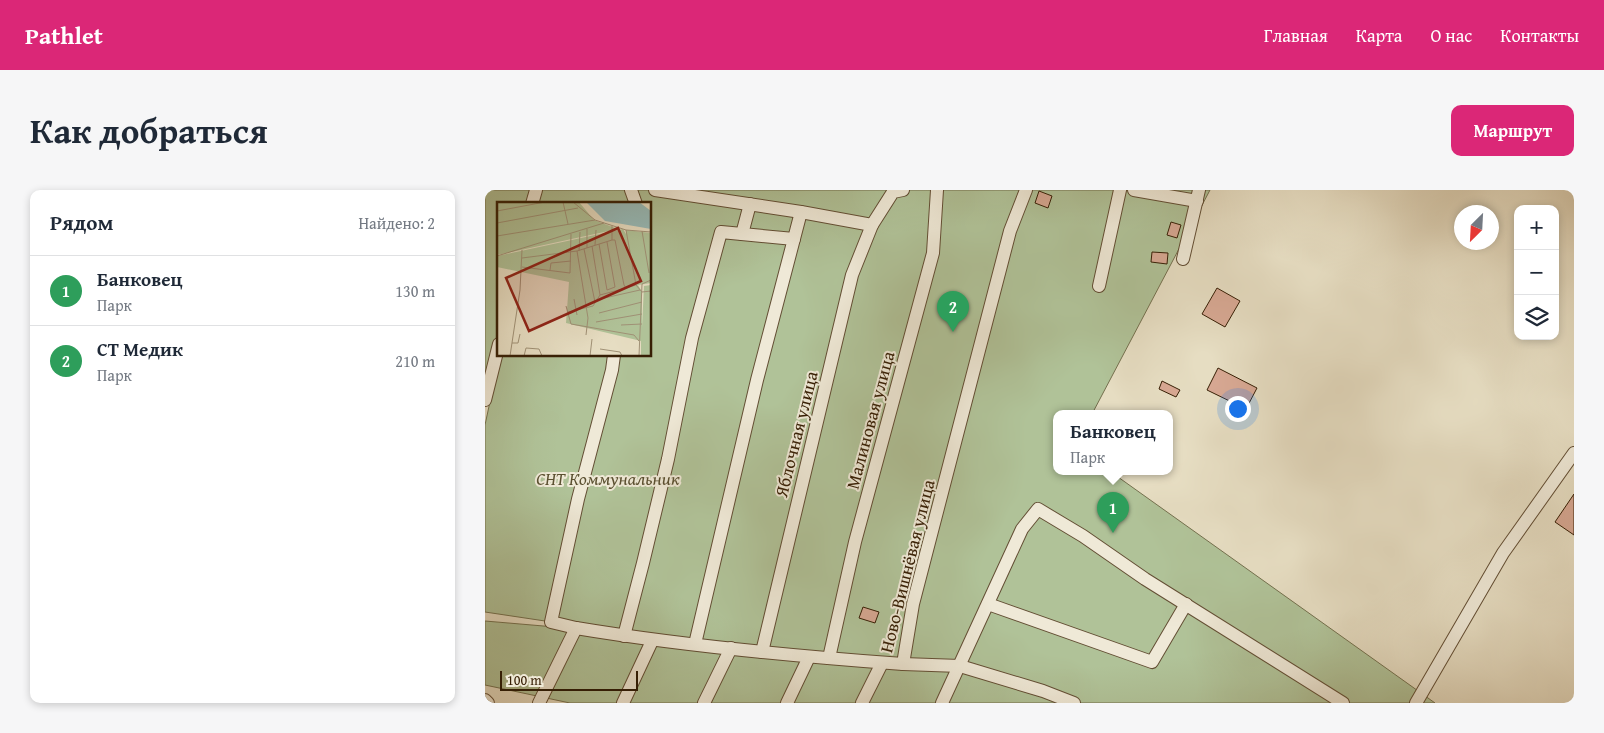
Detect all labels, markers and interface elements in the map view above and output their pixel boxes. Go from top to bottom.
text: Pathlet [25,18,103,53]
text: Главная [1264,22,1328,49]
text: Карта [1356,22,1402,49]
text: О нас [1430,22,1472,49]
text: Контакты [1500,22,1579,49]
text: Как добраться [30,105,268,156]
button: Маршрут [1451,105,1574,156]
inset map [497,202,651,356]
north arrow [1454,205,1499,250]
map controls [1514,205,1559,340]
button: + [1514,205,1559,250]
text: Рядом [50,207,113,238]
text: Найдено: 2 [358,211,435,235]
button: − [1514,250,1559,295]
text: Банковец [97,265,183,293]
text: 1 [62,279,70,303]
text: 130 m [395,279,435,303]
pin: 2 [937,291,969,332]
text: Парк [97,293,132,317]
button: layers [1514,295,1559,340]
text: СТ Медик [97,335,183,363]
street label: Малиновая улица [839,348,902,492]
text: 2 [62,349,70,373]
text: 210 m [395,349,435,373]
text: Парк [97,363,132,387]
street label: Яблочная улица [767,368,825,501]
your location [1225,396,1251,422]
popup [1053,410,1173,475]
text: Банковец [1070,417,1156,445]
text: Парк [1070,445,1105,469]
park label: СНТ Коммунальник [536,465,680,492]
street label: Ново-Вишнёвая улица [872,476,942,655]
pin: 1 [1097,492,1129,533]
scale bar [500,668,637,691]
text: 100 m [507,670,542,690]

